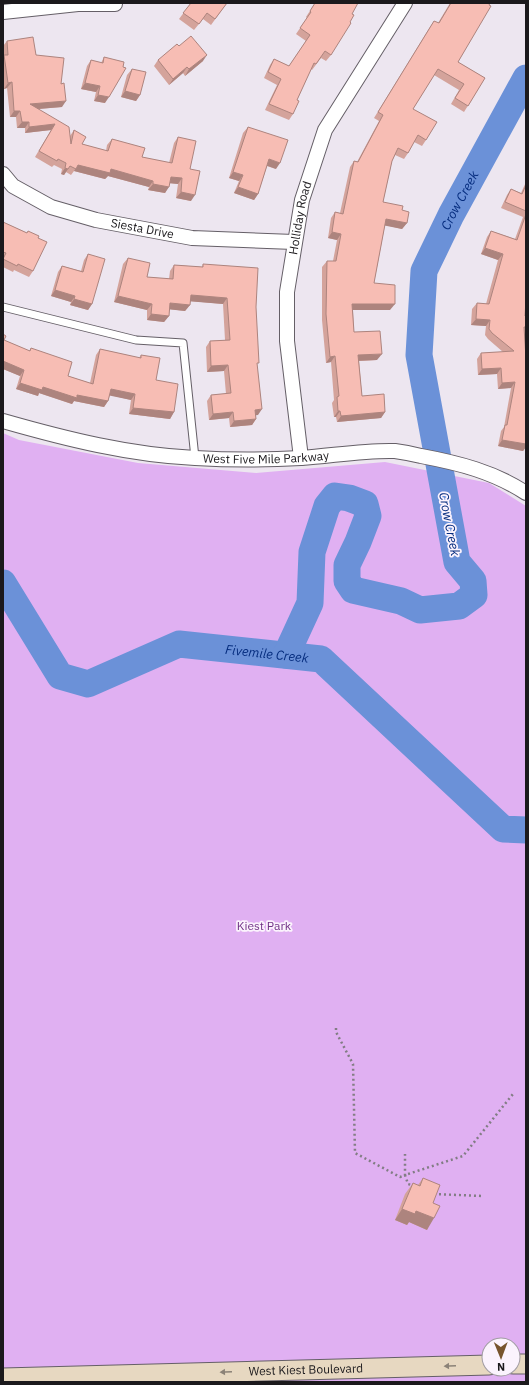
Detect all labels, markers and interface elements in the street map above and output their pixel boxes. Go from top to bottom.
water label: Crow Creek [437,168,483,233]
street label: Holliday Road [285,179,315,256]
street label: Siesta Drive [110,215,176,242]
street label: West Five Mile Parkway [203,447,330,467]
water label: Crow Creek [435,491,464,558]
water label: Fivemile Creek [224,641,310,667]
park label: Kiest Park [237,918,292,933]
north arrow [481,1337,521,1377]
street label: West Kiest Boulevard [248,1360,363,1378]
text: N [497,1360,505,1374]
one-way arrow [443,1363,456,1369]
one-way arrow [219,1369,232,1375]

